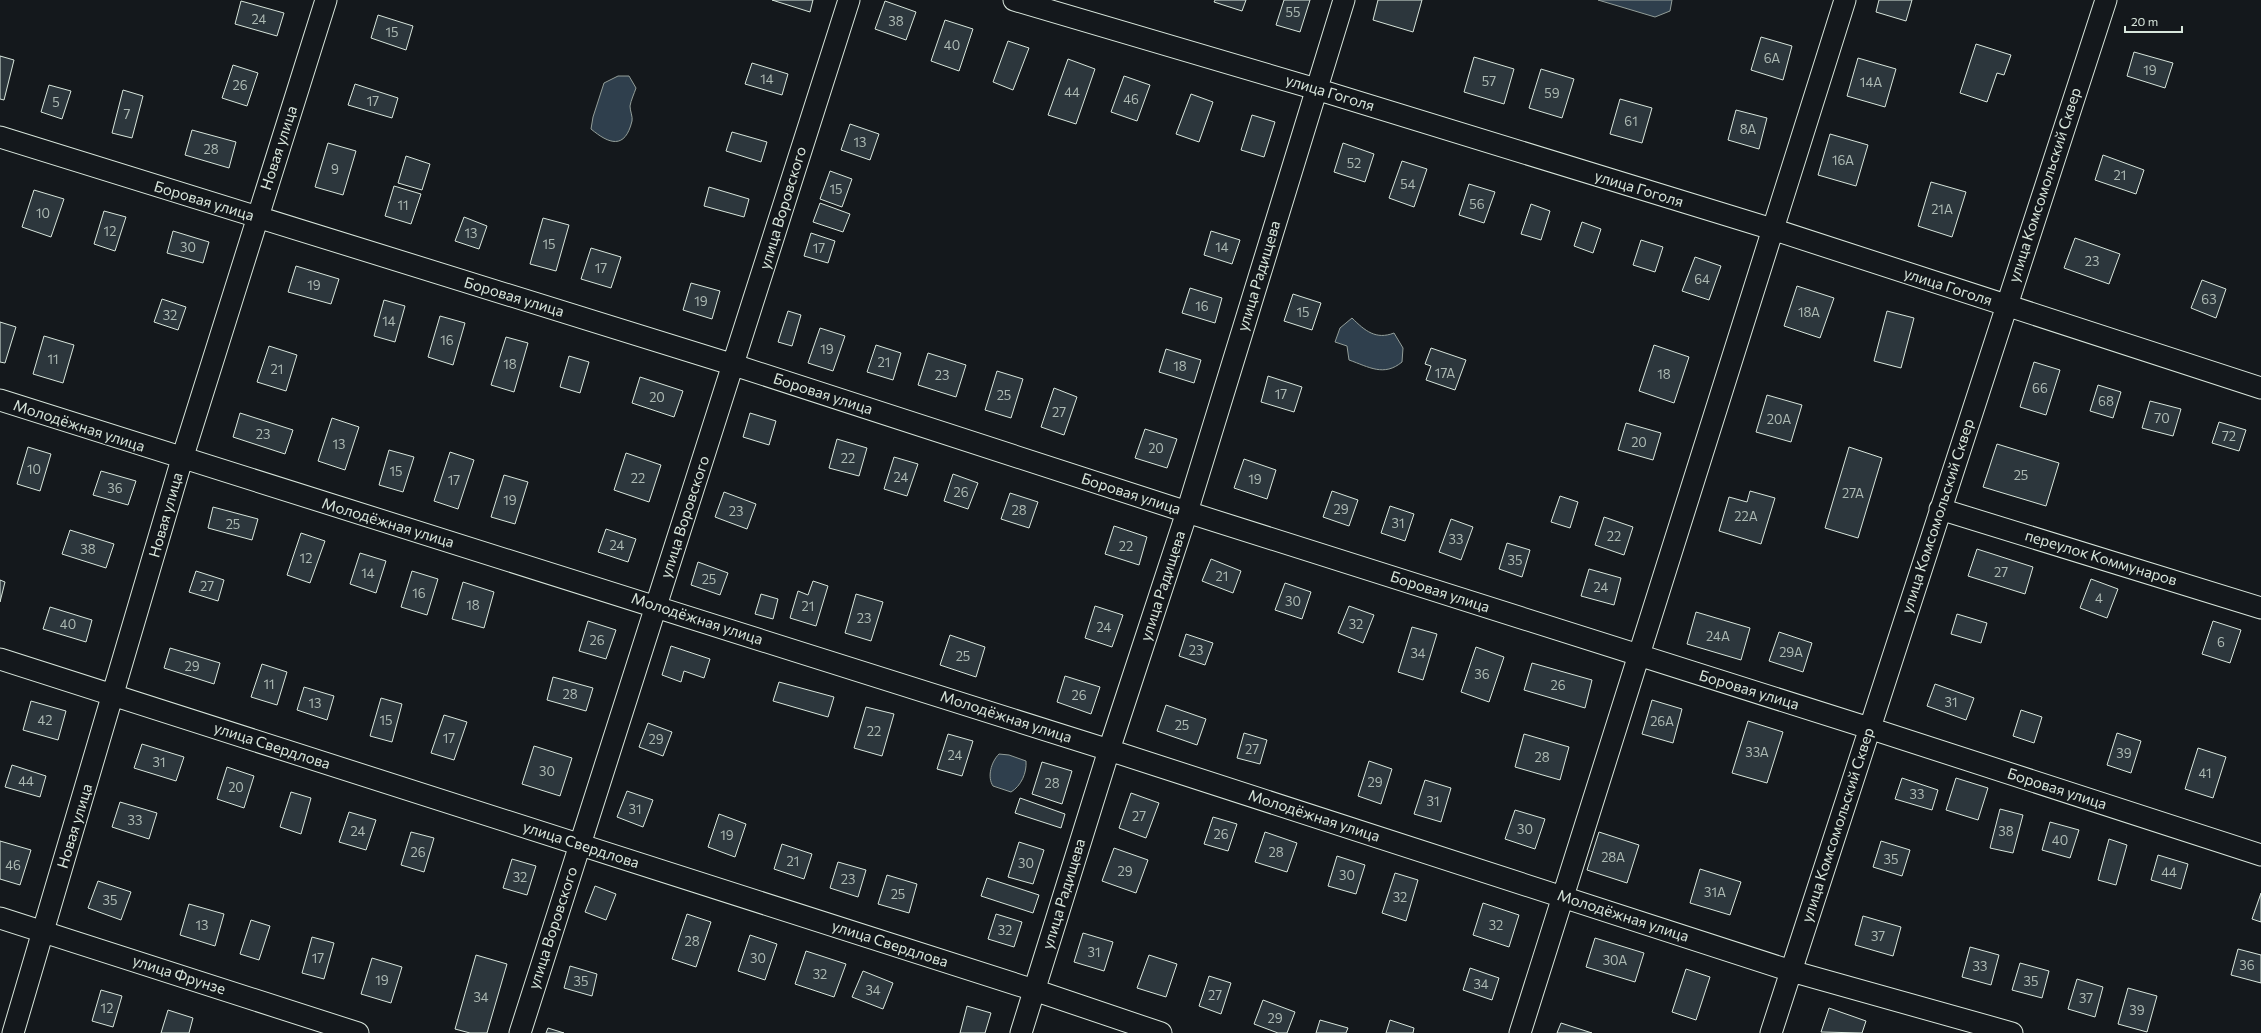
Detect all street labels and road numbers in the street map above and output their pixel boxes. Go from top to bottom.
street label: улица Гоголя [1284,70,1377,114]
street label: улица Комсомольский Сквер [2004,85,2084,284]
street label: Новая улица [256,103,300,192]
street label: улица Воровского [755,144,809,271]
street label: улица Гоголя [1593,166,1686,210]
street label: Боровая улица [152,176,256,224]
street label: улица Радищева [1233,218,1283,333]
street label: улица Гоголя [1902,263,1995,309]
street label: Боровая улица [462,272,566,320]
street label: Боровая улица [771,368,875,418]
street label: Молодёжная улица [11,395,147,455]
street label: улица Комсомольский Сквер [1897,416,1977,615]
street label: улица Воровского [656,453,712,580]
street label: Боровая улица [1079,468,1183,518]
street label: Новая улица [144,470,186,559]
street label: Молодёжная улица [320,493,457,551]
street label: переулок Коммунаров [2023,525,2180,589]
street label: улица Радищева [1136,528,1188,643]
street label: Боровая улица [1388,566,1492,616]
street label: Молодёжная улица [629,588,765,648]
street label: Боровая улица [1697,665,1801,713]
street label: Молодёжная улица [938,686,1074,746]
street label: улица Свердлова [212,718,333,772]
street label: улица Комсомольский Сквер [1797,725,1877,924]
street label: Боровая улица [2005,763,2109,813]
street label: Новая улица [53,781,95,870]
street label: Молодёжная улица [1246,785,1382,845]
street label: улица Свердлова [521,817,642,871]
street label: улица Радищева [1038,836,1088,951]
street label: улица Воровского [524,864,580,991]
street label: Молодёжная улица [1555,885,1691,945]
street label: улица Свердлова [830,916,951,970]
street label: улица Фрунзе [131,951,228,998]

